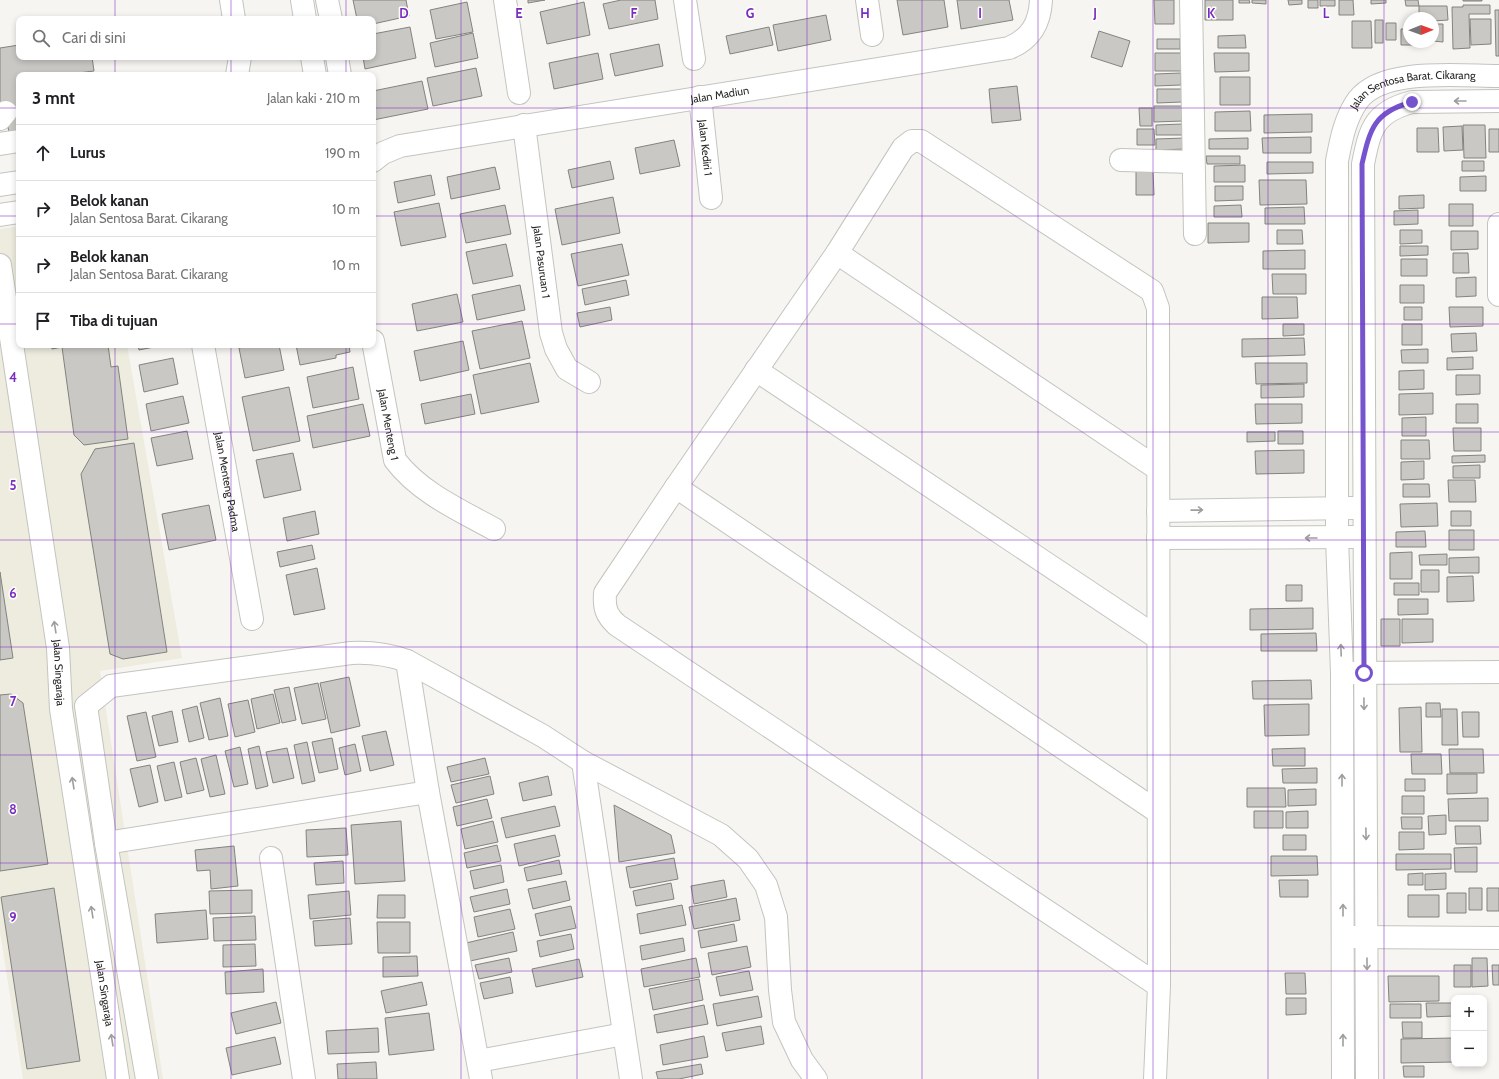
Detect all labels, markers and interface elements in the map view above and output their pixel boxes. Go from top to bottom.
text: D [399,5,409,21]
text: E [515,5,523,21]
text: F [631,5,638,21]
text: G [746,5,755,21]
text: H [860,5,870,21]
text: I [978,5,982,21]
text: J [1092,5,1097,21]
text: K [1207,5,1216,21]
text: L [1323,5,1330,21]
north arrow [1403,12,1439,48]
search box [16,16,376,60]
icon: search [30,27,52,49]
text: Cari di sini [62,29,126,47]
street label: Jalan Sentosa Barat. Cikarang [1346,68,1476,113]
street label: Jalan Madiun [688,83,750,106]
text: 3 mnt [32,88,75,108]
text: Jalan kaki · 210 m [267,90,360,106]
route end [1403,93,1421,111]
one-way arrow [1454,97,1467,105]
street label: Jalan Kediri 1 [695,118,716,176]
icon: ahead [32,142,54,164]
text: Lurus [70,144,105,162]
text: 190 m [325,145,360,161]
text: Belok kanan [70,192,149,210]
icon: right [32,198,54,220]
text: 10 m [332,201,360,217]
text: Jalan Sentosa Barat. Cikarang [70,210,228,226]
street label: Jalan Pasuruan 1 [530,224,553,299]
text: Belok kanan [70,248,149,266]
icon: right [32,254,54,276]
text: 10 m [332,257,360,273]
text: Jalan Sentosa Barat. Cikarang [70,266,228,282]
icon: arrive [32,310,54,332]
text: Tiba di tujuan [70,312,158,330]
text: 4 [9,369,17,385]
street label: Jalan Menteng 1 [375,387,402,461]
street label: Jalan Menteng Padma [212,430,243,533]
text: 5 [10,477,17,493]
one-way arrow [1190,506,1203,514]
one-way arrow [1305,534,1318,542]
text: 6 [9,585,17,601]
one-way arrow [51,621,59,634]
street label: Jalan Singaraja [50,637,68,707]
one-way arrow [1337,644,1345,657]
route start [1355,664,1373,682]
text: 7 [10,693,17,709]
one-way arrow [1360,697,1368,710]
one-way arrow [1338,774,1346,787]
one-way arrow [69,777,77,790]
text: 8 [9,801,17,817]
one-way arrow [1362,827,1370,840]
one-way arrow [1339,904,1347,917]
one-way arrow [88,906,96,919]
text: 9 [9,909,17,925]
one-way arrow [1363,957,1371,970]
street label: Jalan Singaraja [93,958,117,1028]
map controls [1451,995,1487,1067]
button: + [1451,995,1487,1031]
button: − [1451,1031,1487,1067]
one-way arrow [108,1034,116,1047]
one-way arrow [1339,1034,1347,1047]

